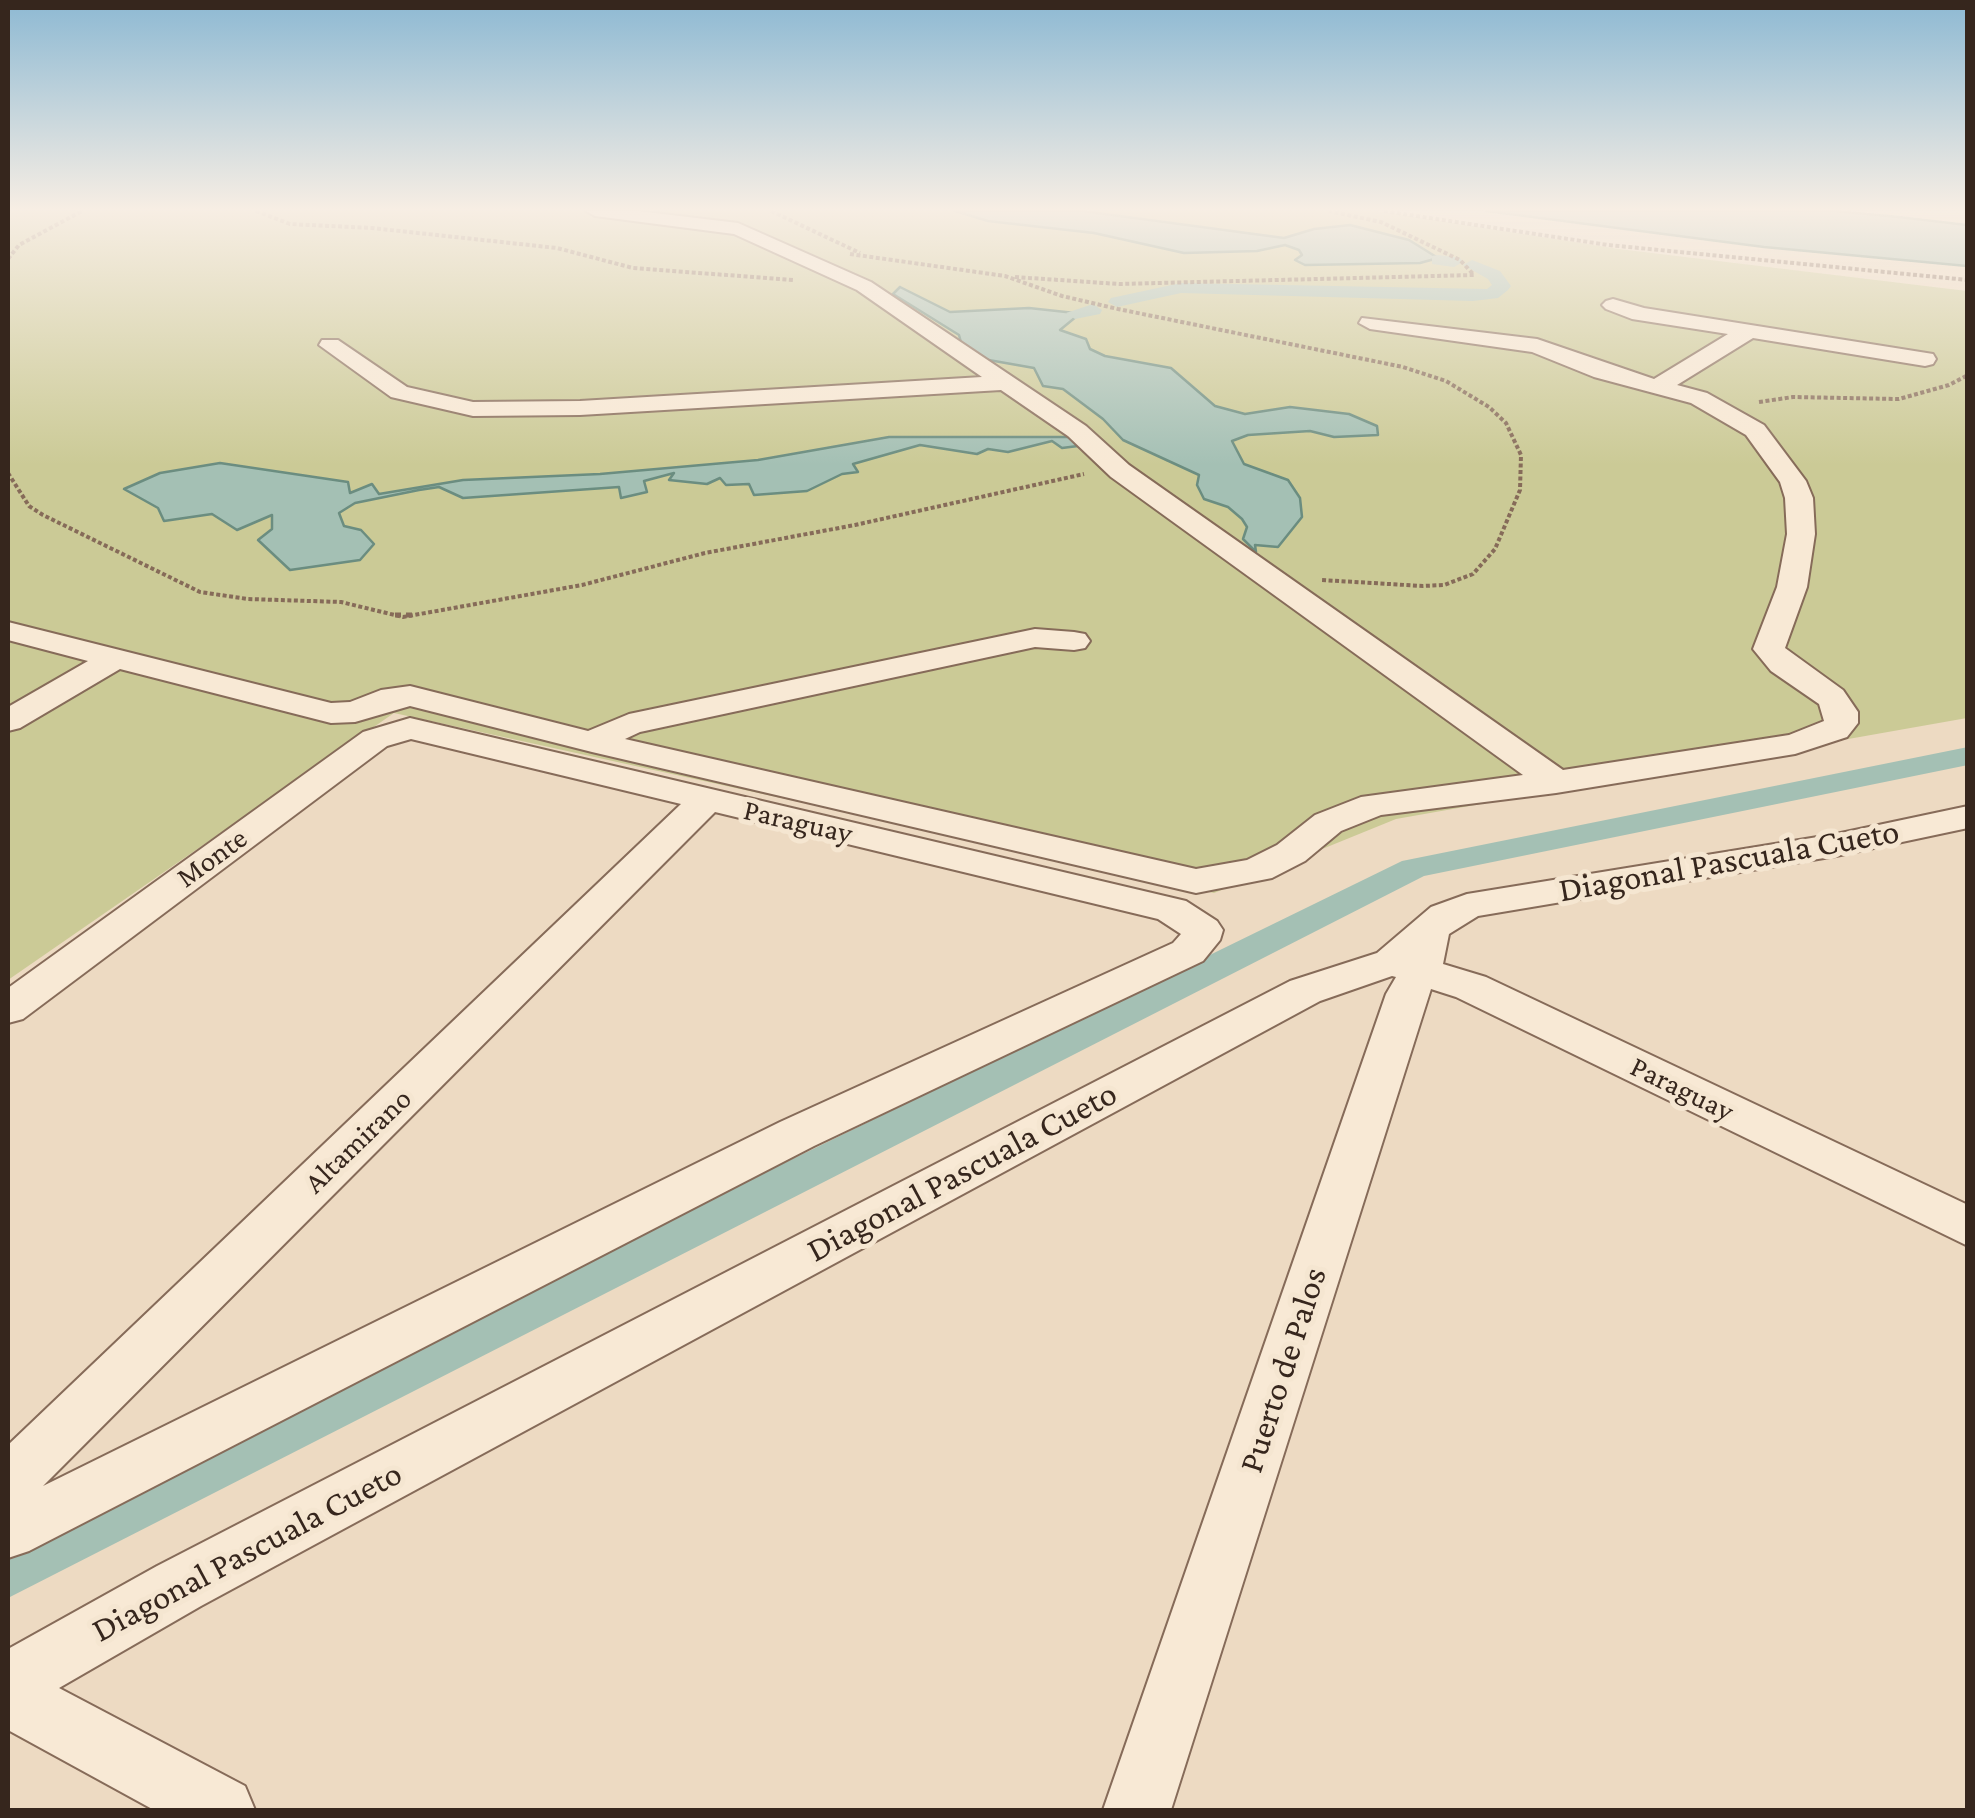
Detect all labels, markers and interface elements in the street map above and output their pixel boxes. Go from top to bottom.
street label: Paraguay [740,792,856,852]
street label: Diagonal Pascuala Cueto [1556,810,1902,912]
street label: Monte [170,820,254,896]
street label: Paraguay [1624,1049,1740,1129]
street label: Diagonal Pascuala Cueto [800,1072,1124,1272]
street label: Altamirano [297,1081,419,1201]
street label: Puerto de Palos [1230,1262,1336,1478]
street label: Diagonal Pascuala Cueto [85,1452,409,1652]

